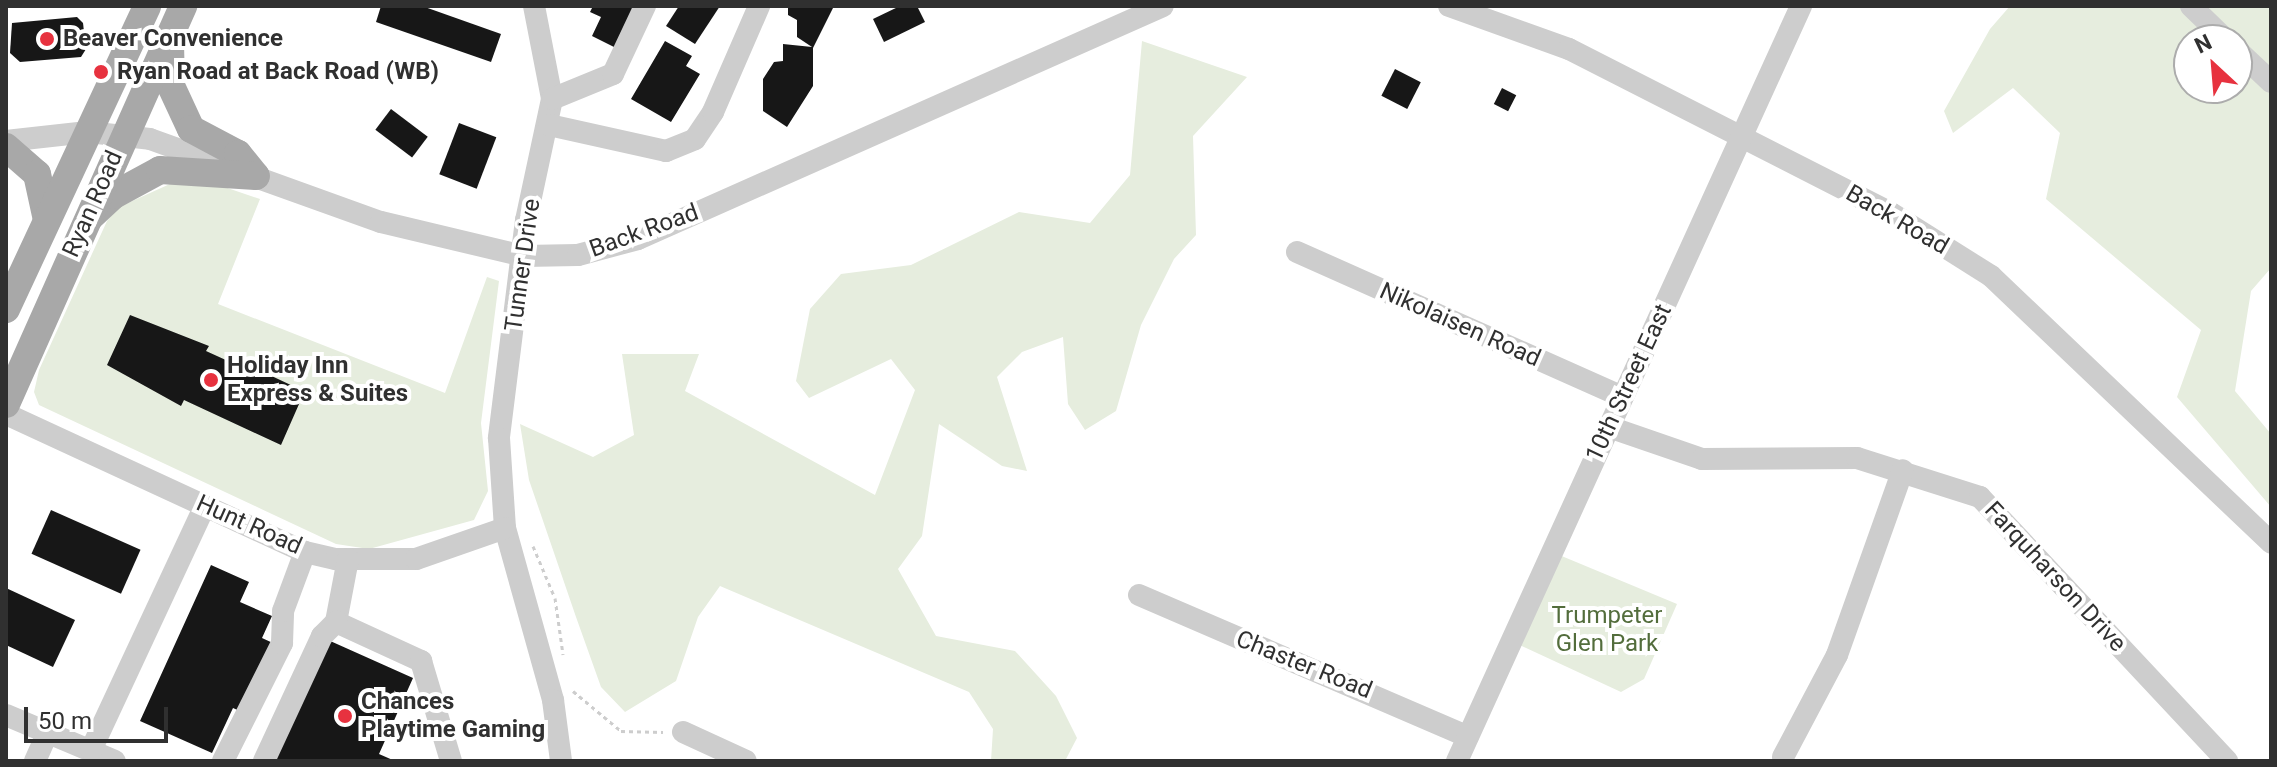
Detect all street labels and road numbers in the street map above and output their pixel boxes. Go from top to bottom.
street label: Ryan Road [57,146,129,262]
street label: Back Road [1841,179,1953,261]
street label: Tunner Drive [499,197,547,333]
street label: Back Road [586,198,702,264]
street label: Nikolaisen Road [1375,277,1545,373]
street label: 10th Street East [1580,300,1678,466]
street label: Hunt Road [192,489,306,561]
street label: Farquharson Drive [1978,496,2132,658]
street label: Chaster Road [1232,625,1376,705]

